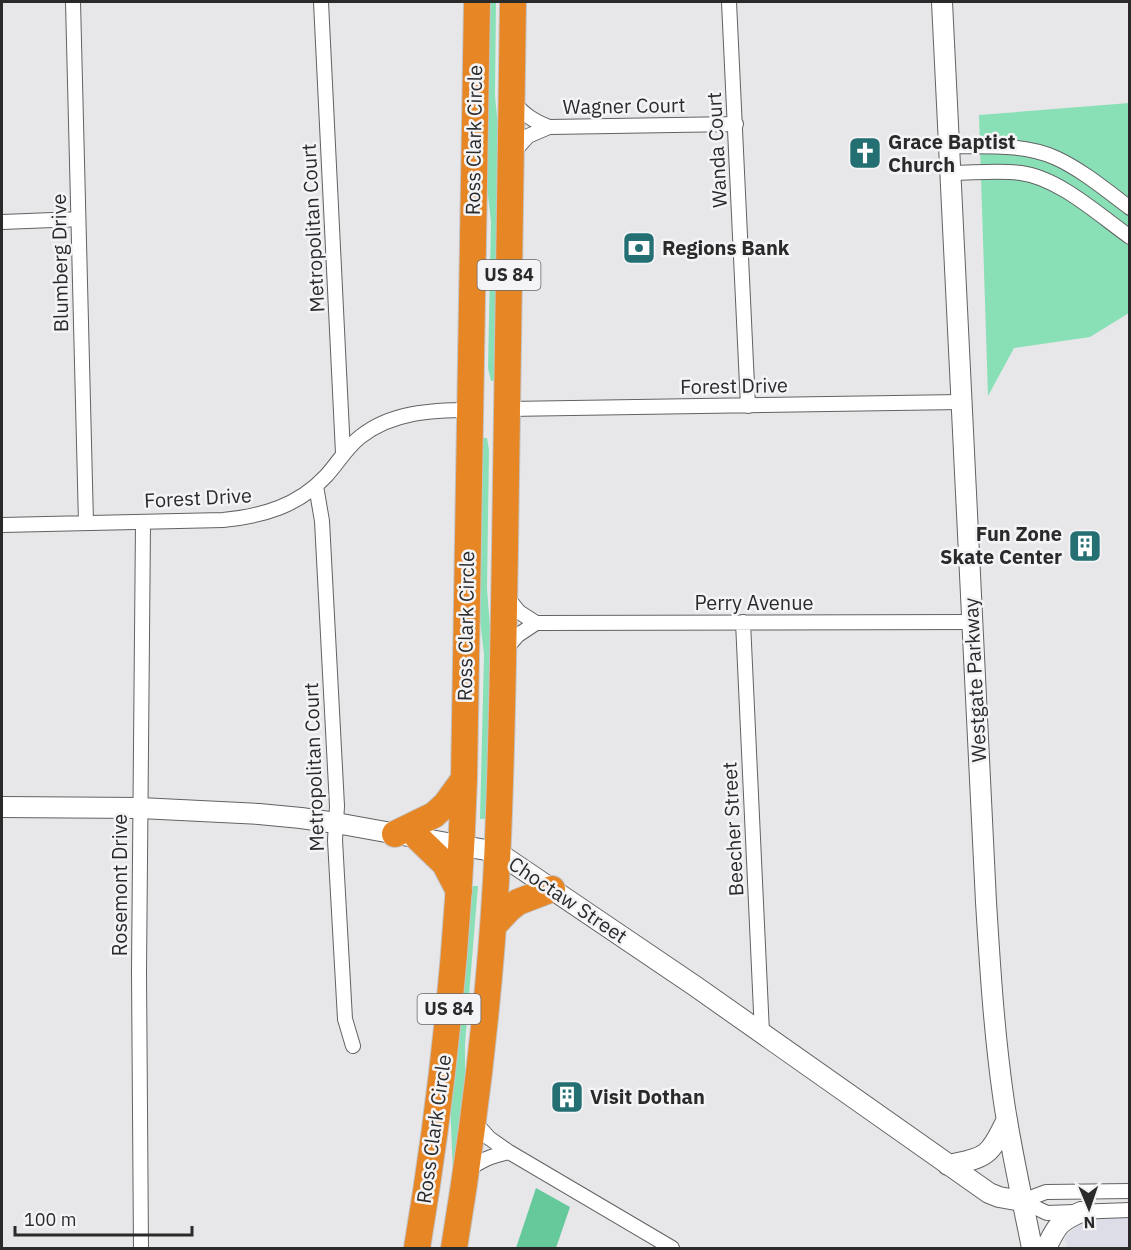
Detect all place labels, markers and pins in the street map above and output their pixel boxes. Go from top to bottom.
place label: Grace Baptist Church [888,128,1015,178]
church icon: Grace Baptist Church [847,135,883,171]
bank icon: Regions Bank [621,230,657,266]
place label: Regions Bank [662,234,790,261]
place label: Fun Zone Skate Center [940,520,1062,570]
building icon: Fun Zone Skate Center [1067,528,1103,564]
building icon: Visit Dothan [549,1079,585,1115]
place label: Visit Dothan [590,1083,705,1110]

